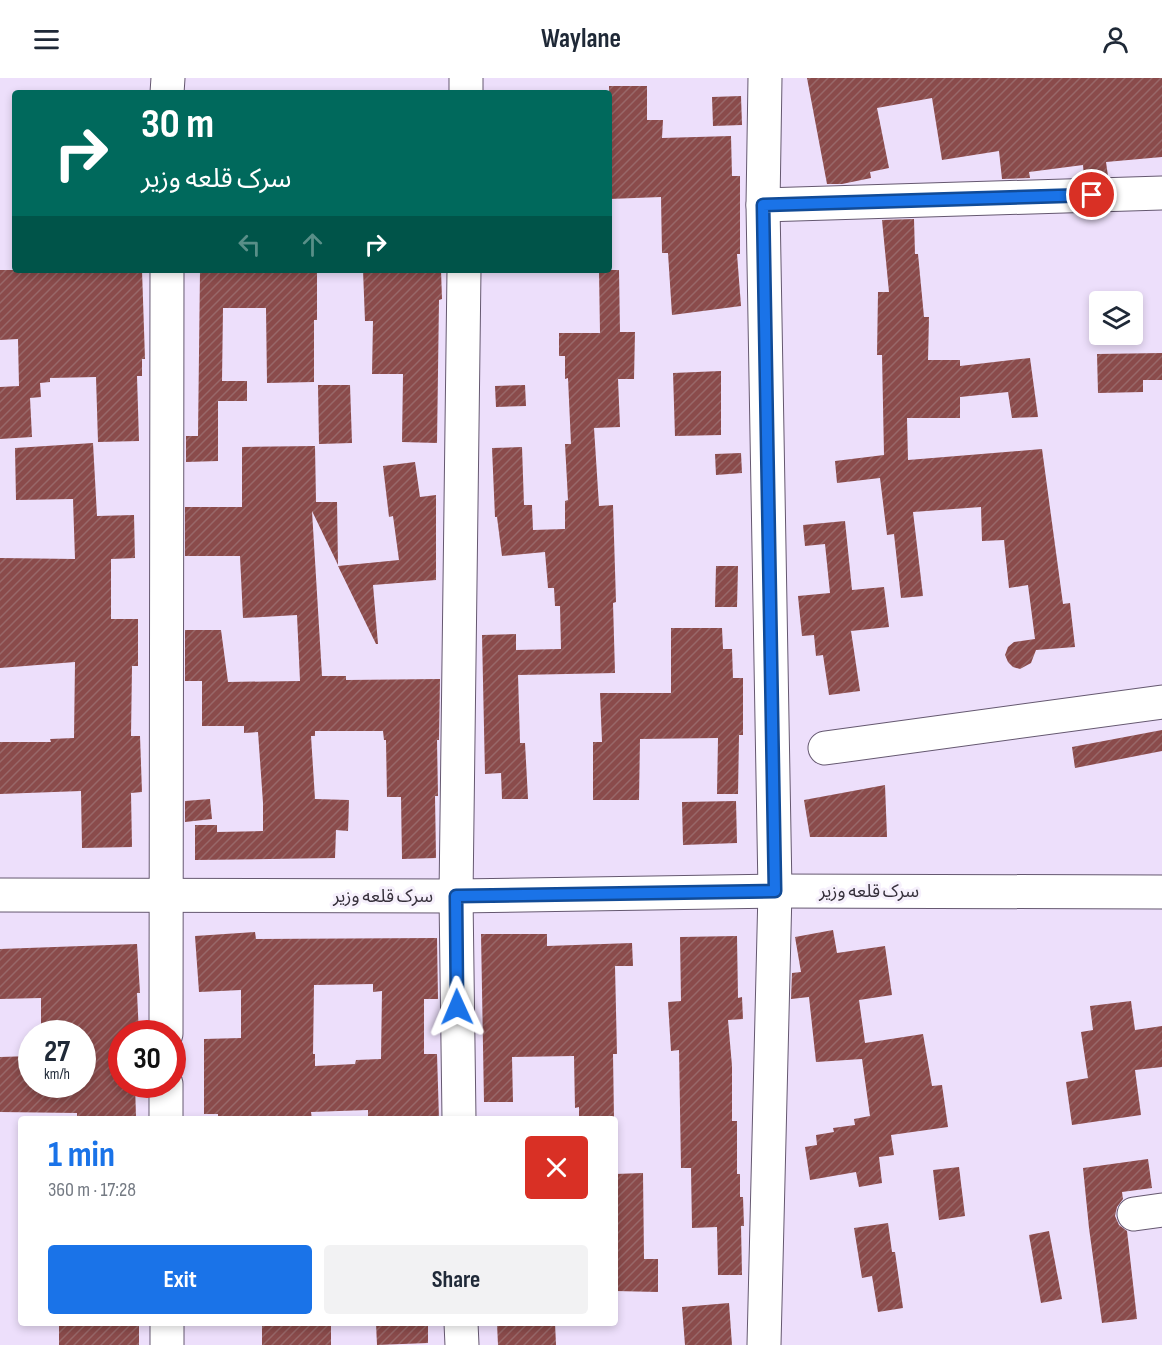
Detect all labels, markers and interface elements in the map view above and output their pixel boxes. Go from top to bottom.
icon: menu [30,23,63,56]
text: Waylane [541,23,621,55]
icon: person [1099,23,1132,56]
text: 30 m [141,99,214,150]
icon: right [42,114,120,192]
text: سرک قلعه وزیر [141,163,291,195]
pin [1066,169,1117,220]
icon: arrive [1075,178,1108,211]
icon: left [233,228,266,261]
icon: ahead [296,228,329,261]
icon: right [359,228,392,261]
map controls [1089,291,1143,345]
button: layers [1089,291,1143,345]
street label: سرک قلعه وزیر [818,881,919,902]
street label: سرک قلعه وزیر [332,886,433,907]
position arrow [425,975,489,1039]
speed limit sign: 30 [108,1020,186,1098]
text: 27 [44,1034,70,1070]
text: km/h [44,1065,70,1084]
text: 1 min [48,1134,115,1177]
button: close [525,1136,588,1199]
text: 360 m · 17:28 [48,1178,136,1202]
button: Exit [48,1245,312,1314]
button: Share [324,1245,588,1314]

